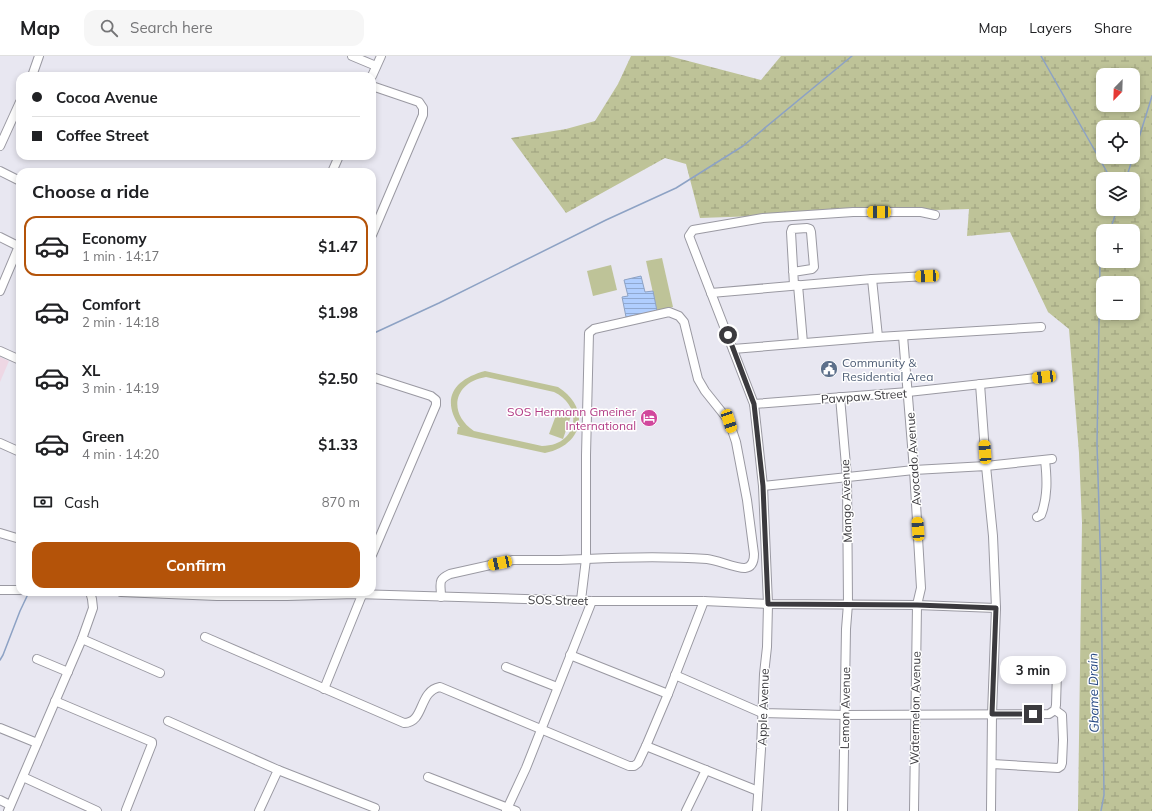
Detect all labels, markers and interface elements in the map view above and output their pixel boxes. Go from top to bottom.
search box [84,10,364,46]
text: Map [20,16,60,40]
icon: search [98,17,120,39]
text: Search here [130,18,213,37]
text: Map [978,19,1007,37]
text: Layers [1029,19,1072,37]
text: Share [1094,19,1132,37]
north arrow [1096,68,1140,112]
map controls [1096,68,1140,320]
text: Cocoa Avenue [56,88,158,107]
button: locate [1096,120,1140,164]
text: Coffee Street [56,126,149,145]
button: layers [1096,172,1140,216]
text: Choose a ride [32,180,149,203]
car [867,206,891,218]
button: + [1096,224,1140,268]
icon: car [34,228,70,264]
text: Economy [82,229,147,248]
text: $1.47 [318,237,358,256]
text: 1 min · 14:17 [82,248,159,264]
car [915,269,939,283]
button: − [1096,276,1140,320]
icon: car [34,294,70,330]
text: Comfort [82,295,140,314]
text: $1.98 [318,303,358,322]
text: 2 min · 14:18 [82,314,159,330]
route start [719,326,737,344]
place label: Community & Residential Area [842,355,933,384]
public building icon: Community & Residential Area [819,359,839,379]
icon: car [34,360,70,396]
text: XL [82,361,100,380]
text: $2.50 [318,369,358,388]
car [1031,370,1057,384]
text: 3 min · 14:19 [82,380,159,396]
street label: Pawpaw Street [820,386,908,406]
place label: SOS Hermann Gmeiner International [507,404,637,433]
hotel icon: SOS Hermann Gmeiner International [639,408,659,428]
car [720,408,738,434]
street label: Avocado Avenue [902,412,924,506]
icon: car [34,426,70,462]
text: Green [82,427,124,446]
text: $1.33 [318,435,358,454]
car [978,440,992,464]
text: 4 min · 14:20 [82,446,159,462]
street label: Mango Avenue [837,459,855,543]
icon: cash [32,491,54,513]
text: Cash [64,493,99,512]
text: 870 m [322,494,360,510]
car [911,517,925,541]
button: Confirm [32,542,360,588]
car [487,555,513,571]
street label: SOS Street [528,592,588,608]
street label: Watermelon Avenue [907,651,923,765]
water label: Gbame Drain [1084,653,1102,733]
callout: 3 min [1000,656,1066,684]
text: 3 min [1016,662,1050,678]
street label: Lemon Avenue [837,667,853,749]
street label: Apple Avenue [754,668,772,746]
route end [1024,705,1042,723]

